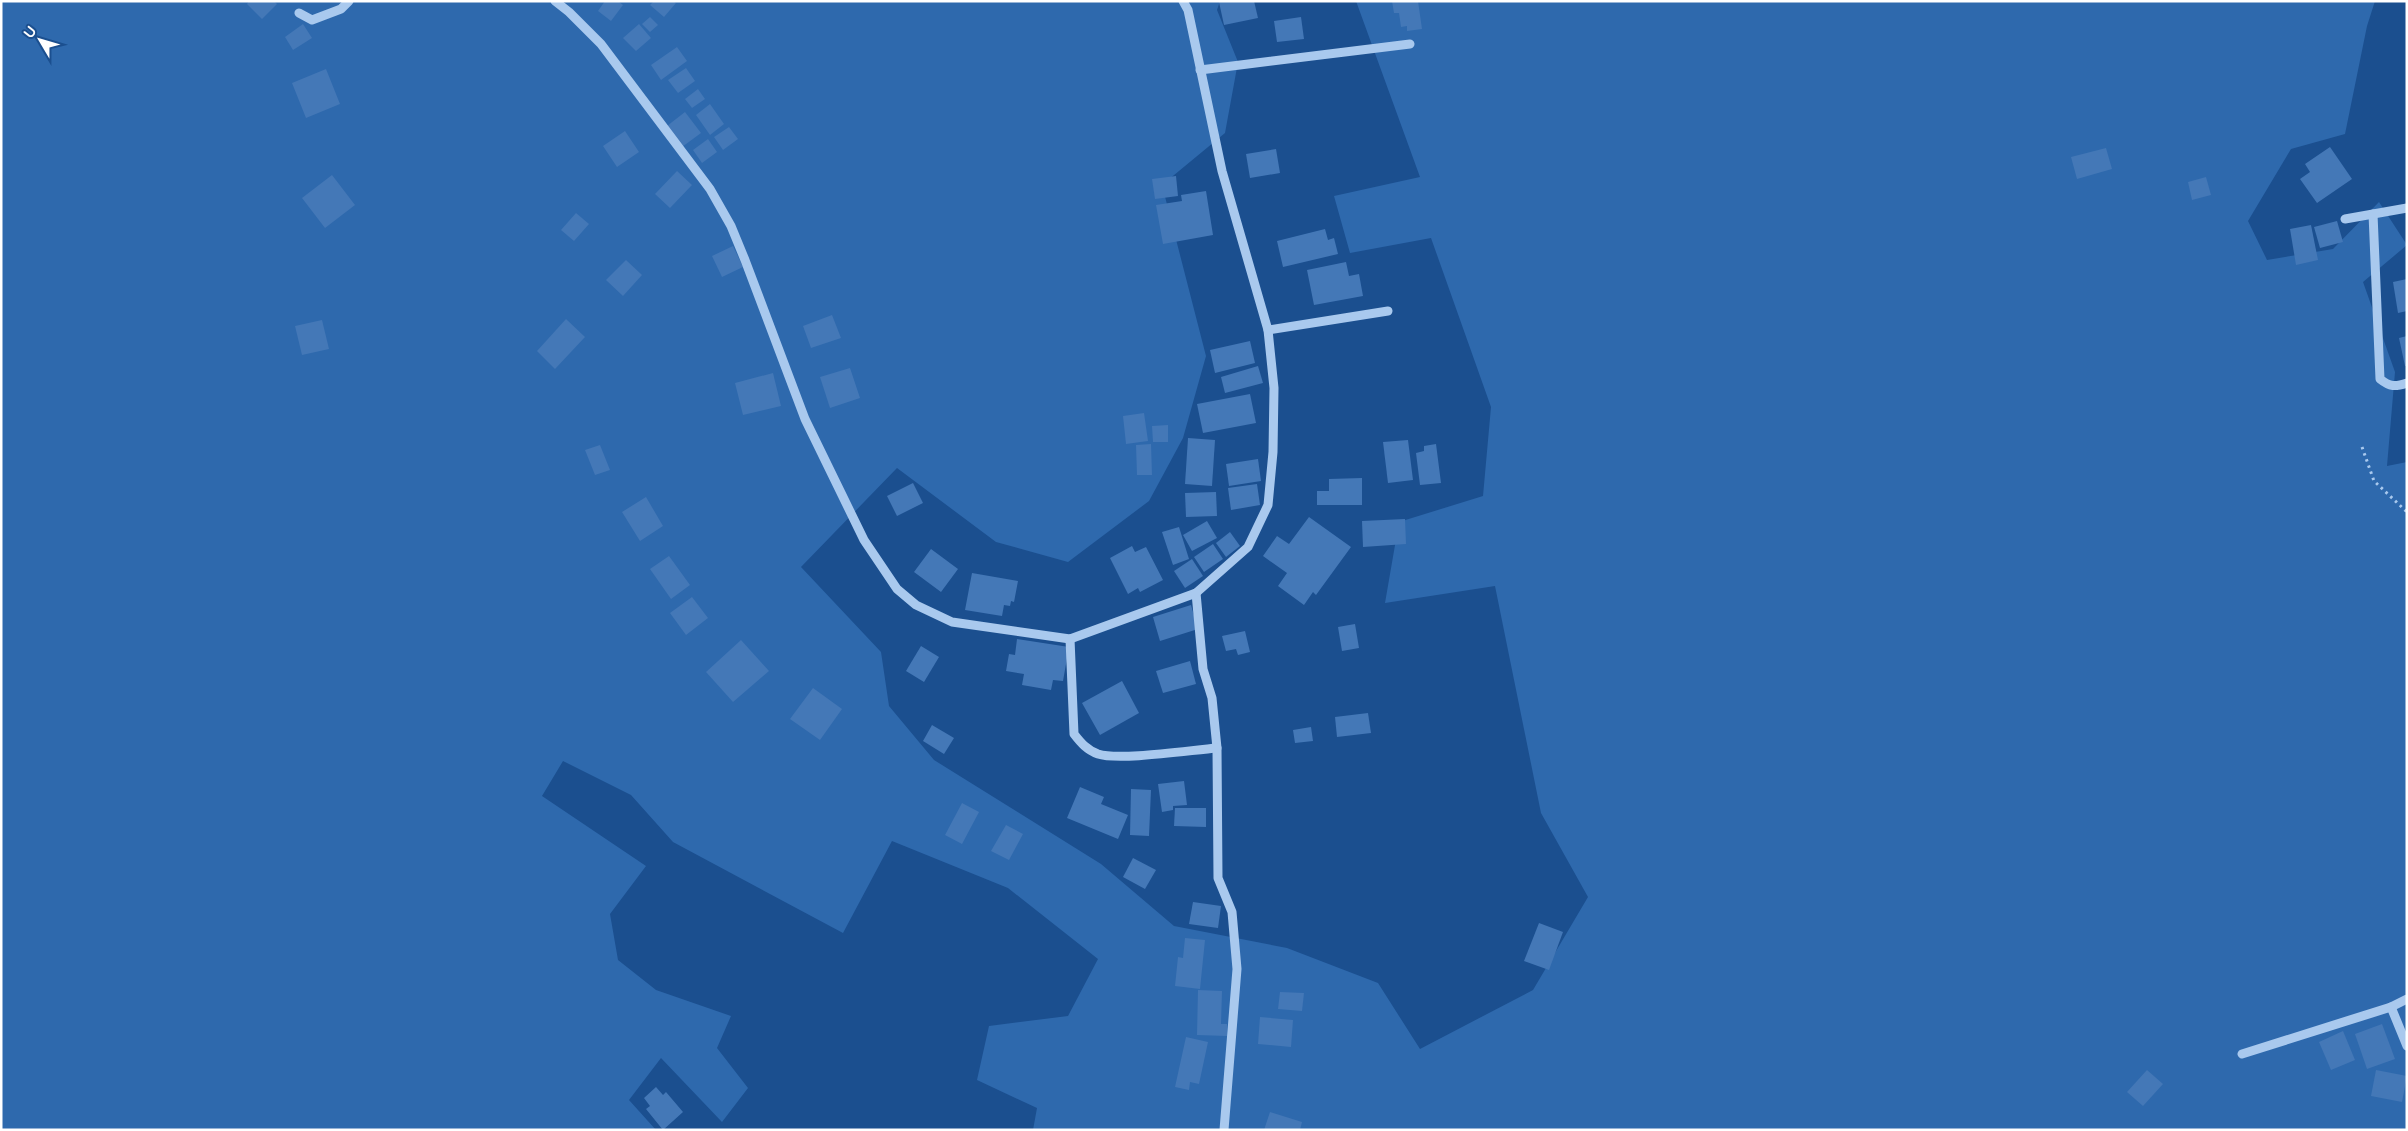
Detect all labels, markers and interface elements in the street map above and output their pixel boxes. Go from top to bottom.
north arrow [15,15,65,65]
text: U [20,23,40,42]

